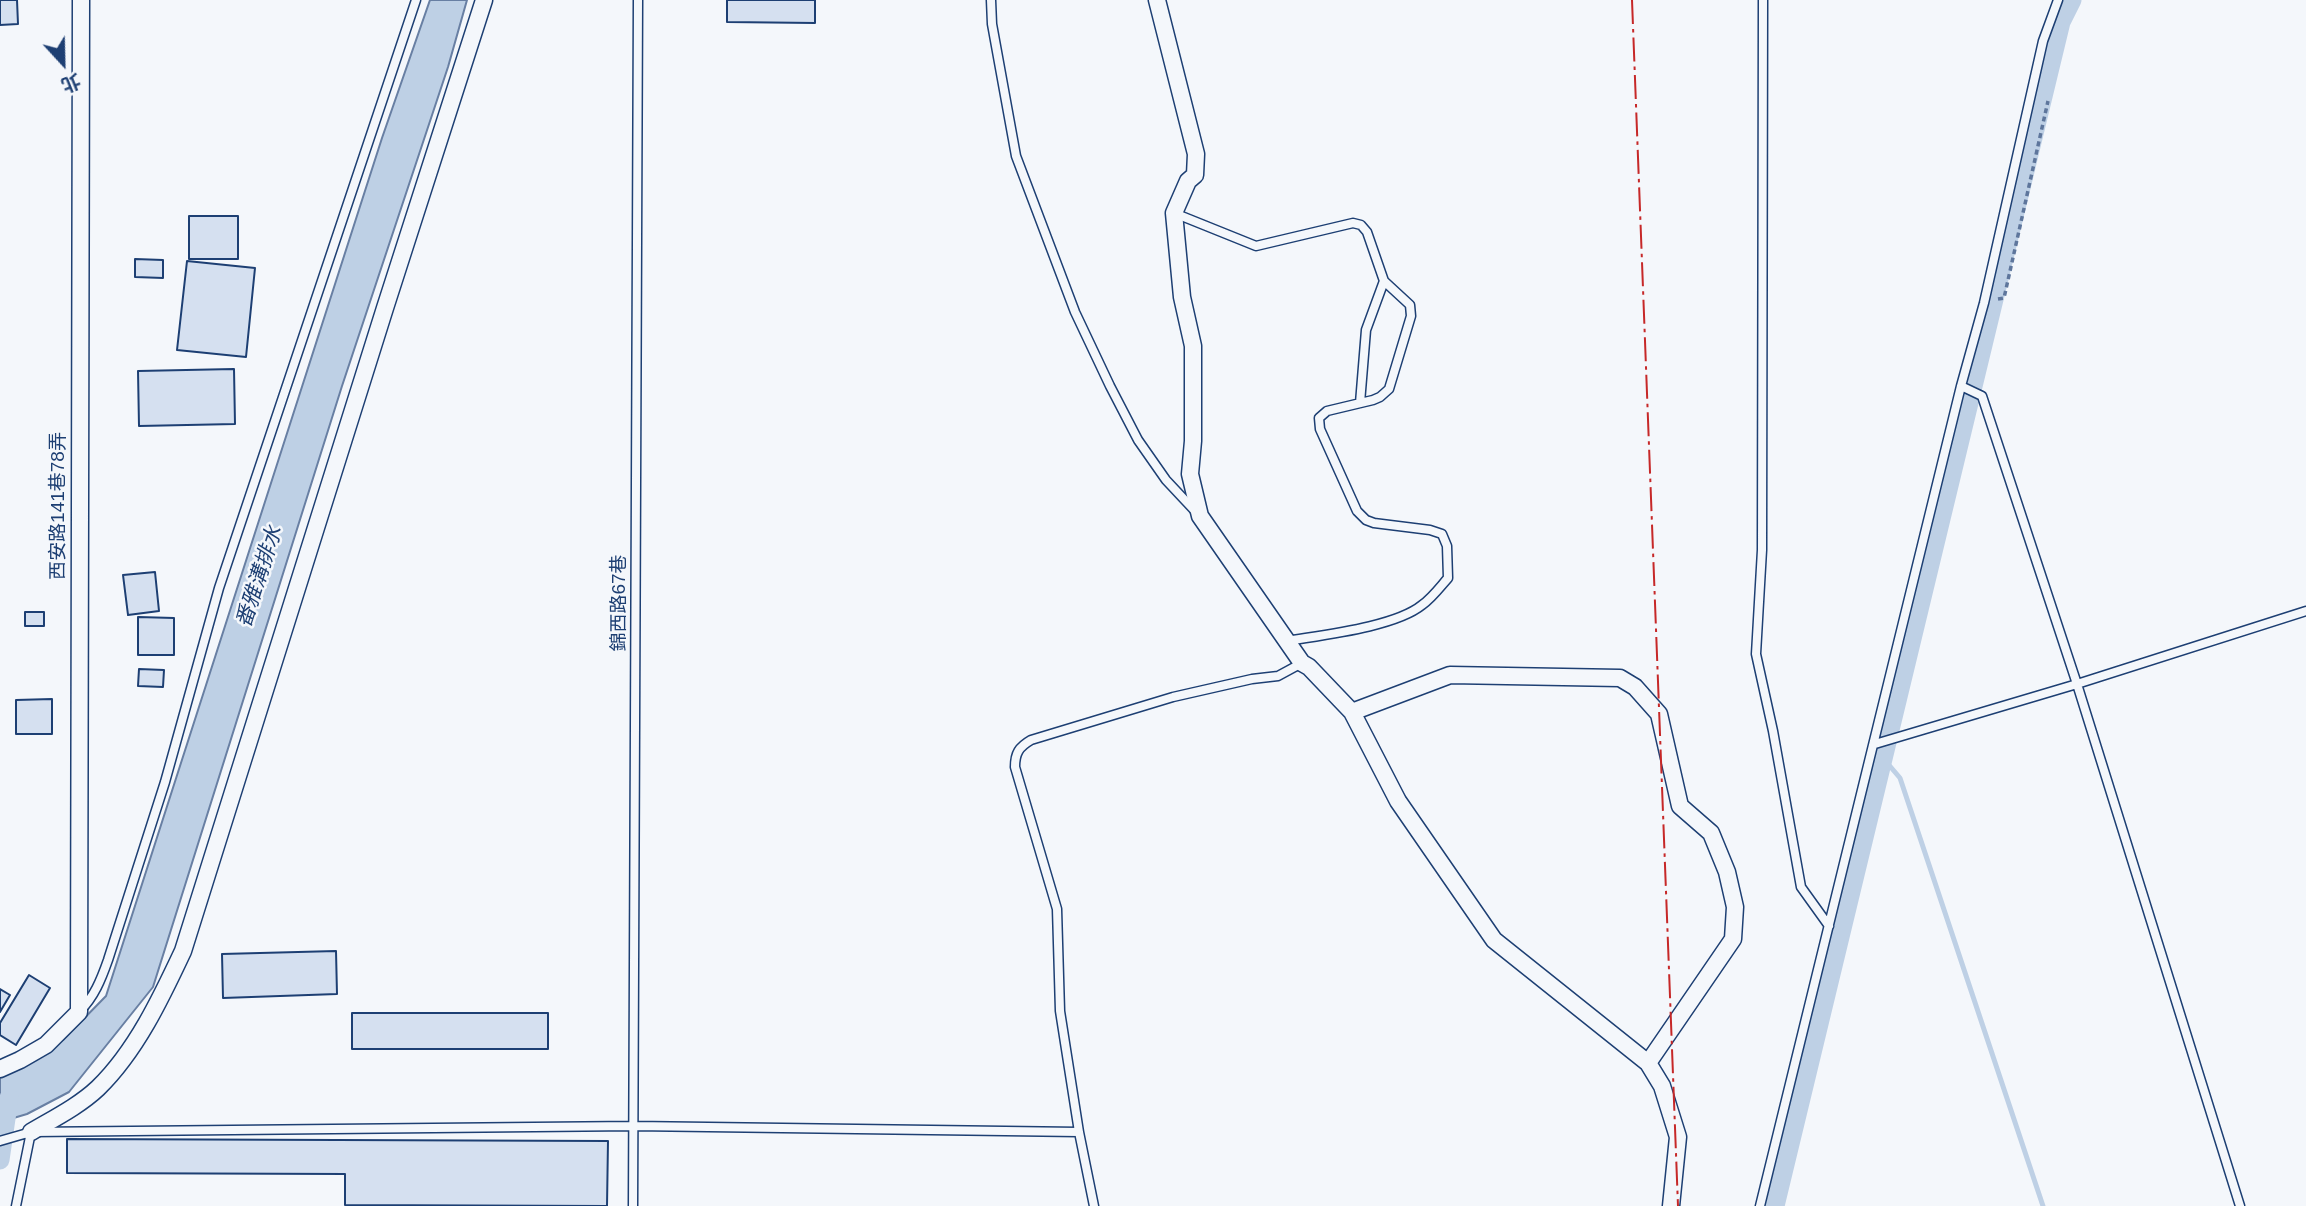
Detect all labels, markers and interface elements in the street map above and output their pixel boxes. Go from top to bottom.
north arrow [28,28,98,98]
text: 北 [58,70,84,96]
street label: 西安路141巷78弄 [48,432,70,580]
water label: 番雅溝排水 [232,523,288,631]
street label: 錦西路67巷 [609,554,631,652]

